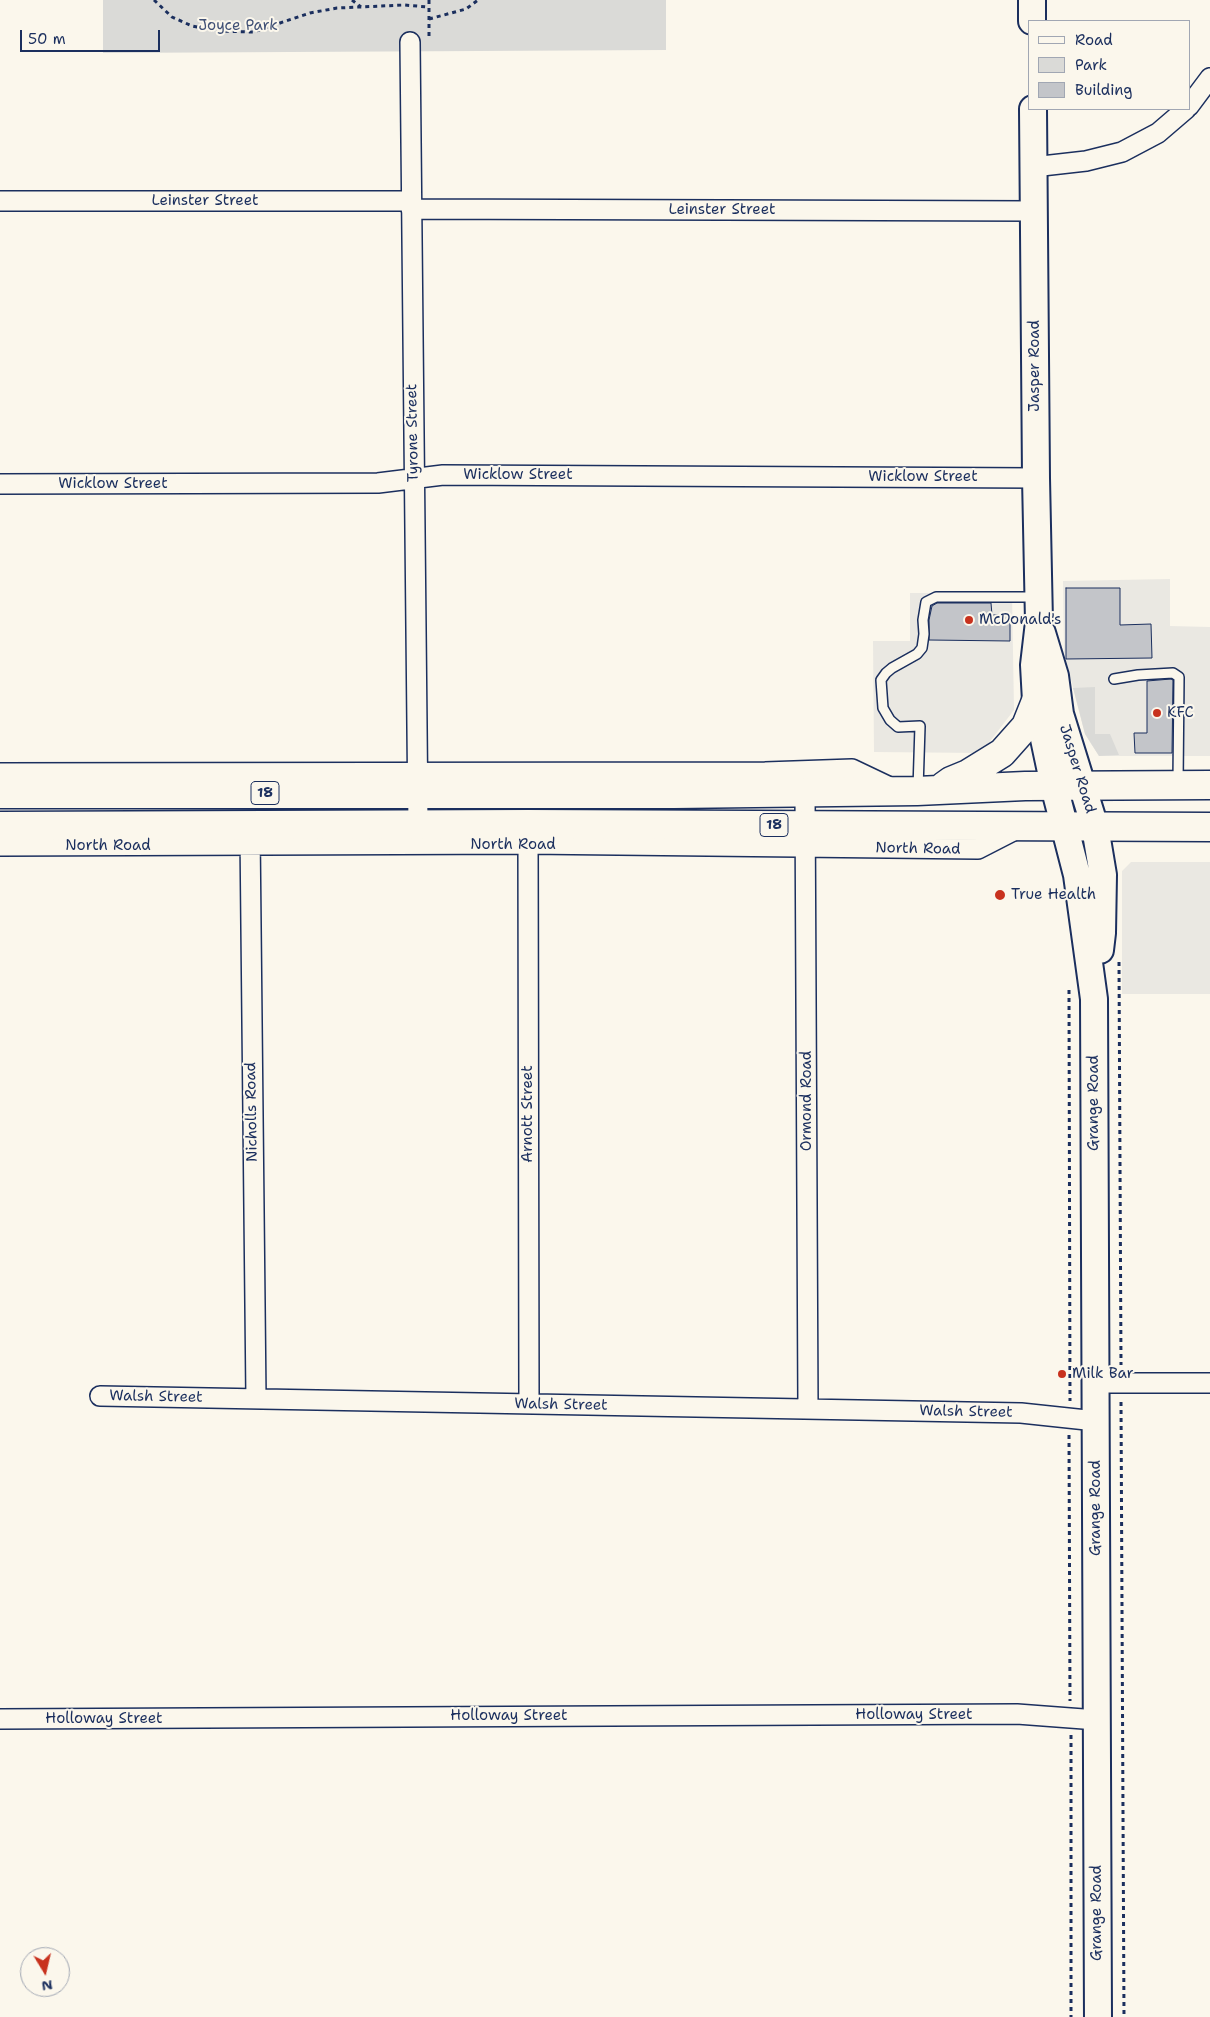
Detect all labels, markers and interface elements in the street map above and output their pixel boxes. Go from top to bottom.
park label: Joyce Park [198,17,278,35]
scale bar [22,20,162,52]
legend [1028,20,1190,110]
text: 50 m [28,29,66,49]
text: Road [1075,30,1113,50]
text: Park [1075,55,1107,75]
text: Building [1075,80,1132,100]
street label: Leinster Street [151,192,259,210]
street label: Leinster Street [668,201,776,219]
street label: Jasper Road [1026,320,1044,412]
street label: Tyrone Street [403,384,423,482]
street label: Wicklow Street [463,466,573,484]
street label: Wicklow Street [868,468,978,486]
street label: Wicklow Street [58,475,168,493]
place label: McDonald's [979,611,1061,629]
marker: McDonald's [963,614,975,626]
place label: KFC [1167,704,1194,722]
marker: KFC [1151,707,1163,719]
street label: Jasper Road [1055,722,1099,816]
road number: 18 [251,781,279,804]
road number: 18 [760,814,788,836]
street label: North Road [470,836,556,854]
street label: North Road [65,837,151,855]
street label: North Road [875,839,961,859]
place label: True Health [1011,886,1096,904]
marker: True Health [993,888,1007,902]
street label: Ormond Road [798,1051,816,1151]
street label: Grange Road [1085,1055,1103,1151]
street label: Nicholls Road [242,1062,262,1162]
street label: Arnott Street [519,1065,537,1163]
place label: Milk Bar [1072,1365,1134,1383]
marker: Milk Bar [1056,1368,1068,1380]
street label: Walsh Street [109,1387,203,1407]
street label: Walsh Street [514,1395,608,1415]
street label: Walsh Street [919,1402,1013,1422]
street label: Grange Road [1087,1460,1105,1556]
street label: Holloway Street [855,1706,973,1724]
street label: Holloway Street [450,1707,568,1725]
street label: Holloway Street [45,1710,163,1728]
street label: Grange Road [1088,1865,1106,1961]
north arrow [20,1947,70,1997]
text: N [40,1976,54,1996]

